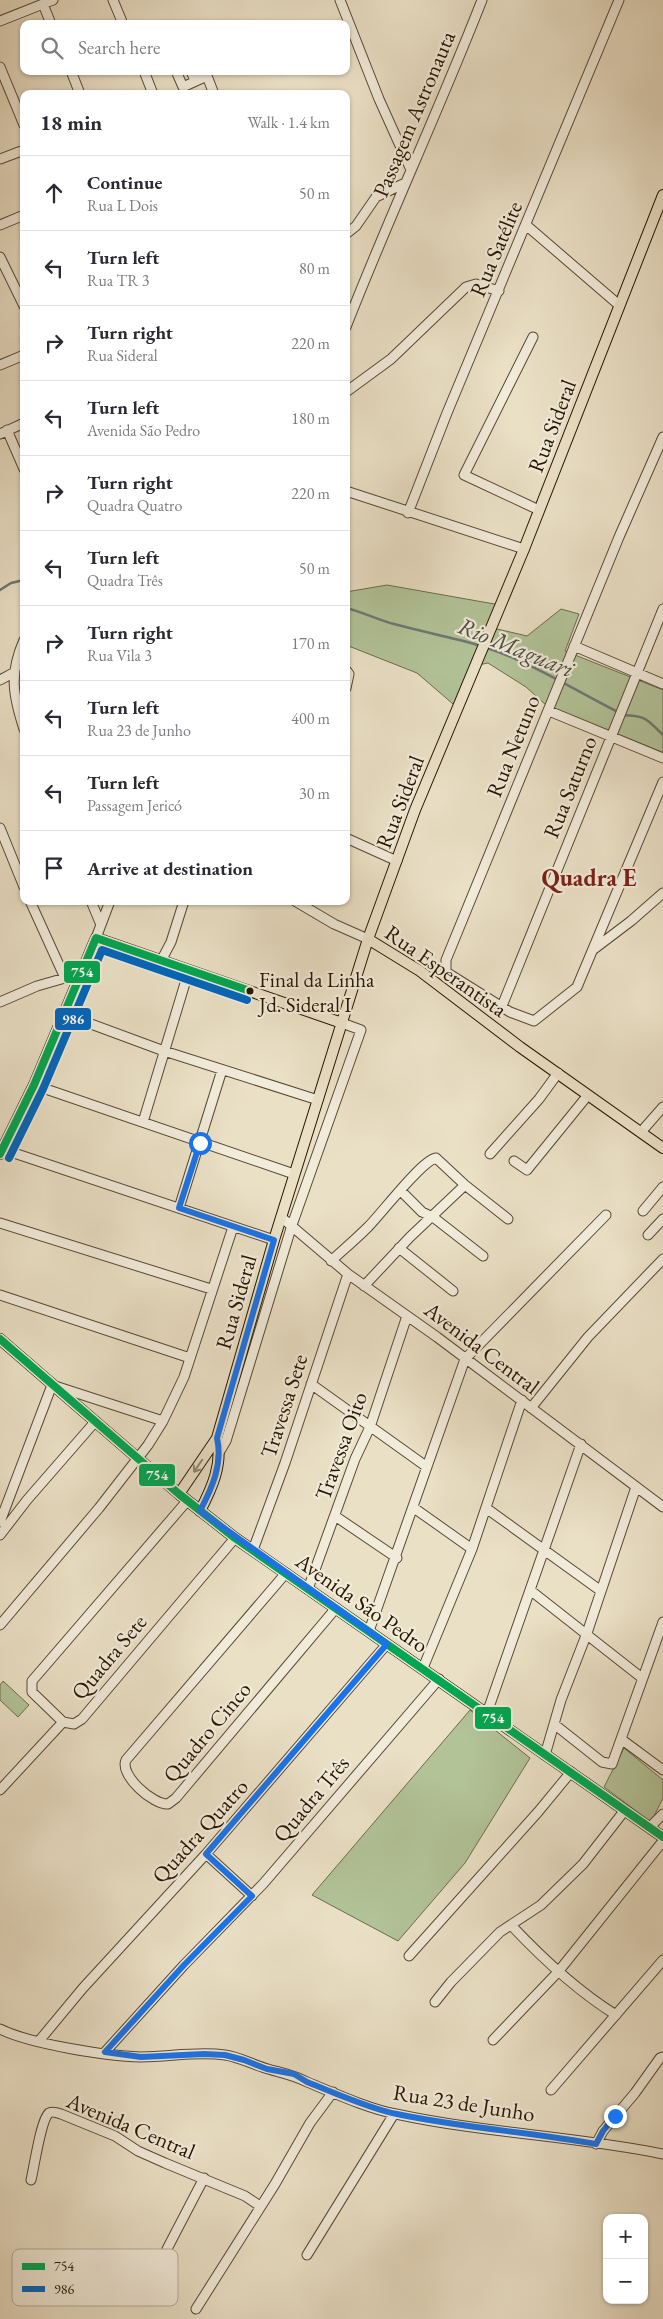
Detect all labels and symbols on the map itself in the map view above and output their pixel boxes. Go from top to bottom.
street label: Passagem Astronauta [366,26,462,201]
street label: Rua Satélite [463,196,529,301]
street label: Rua Sideral [521,375,583,477]
water label: Rio Maguari [454,610,579,685]
street label: Rua Netuno [479,691,547,801]
street label: Rua Saturno [536,731,604,842]
street label: Rua Sideral [369,751,431,853]
district label: Quadra E [541,862,637,893]
street label: Rua Esperantista [379,918,513,1024]
line badge: 754 [63,960,101,984]
text: 754 [71,963,94,981]
place label: Final da Linha Jd. Sideral I [257,966,375,1018]
marker: Final da Linha Jd. Sideral I [245,986,255,996]
line badge: 986 [54,1007,92,1031]
text: 986 [62,1010,85,1028]
route start [189,1132,212,1155]
street label: Rua Sideral [209,1251,263,1353]
street label: Avenida Central [418,1295,545,1401]
street label: Travessa Sete [254,1350,315,1462]
street label: Travessa Oito [308,1388,374,1504]
one-way arrow [193,1459,203,1473]
line badge: 754 [138,1463,176,1487]
text: 754 [146,1466,169,1484]
street label: Avenida São Pedro [289,1546,434,1660]
street label: Quadra Sete [65,1608,154,1706]
street label: Quadro Cinco [156,1676,258,1788]
line badge: 754 [474,1706,512,1730]
text: 754 [482,1709,505,1727]
street label: Quadra Três [266,1750,356,1848]
street label: Quadra Quatro [145,1772,255,1889]
street label: Rua 23 de Junho [391,2077,537,2129]
street label: Avenida Central [61,2086,200,2166]
route end [604,2105,627,2128]
legend [12,2249,178,2306]
text: 754 [54,2257,74,2275]
text: 986 [54,2280,74,2298]

